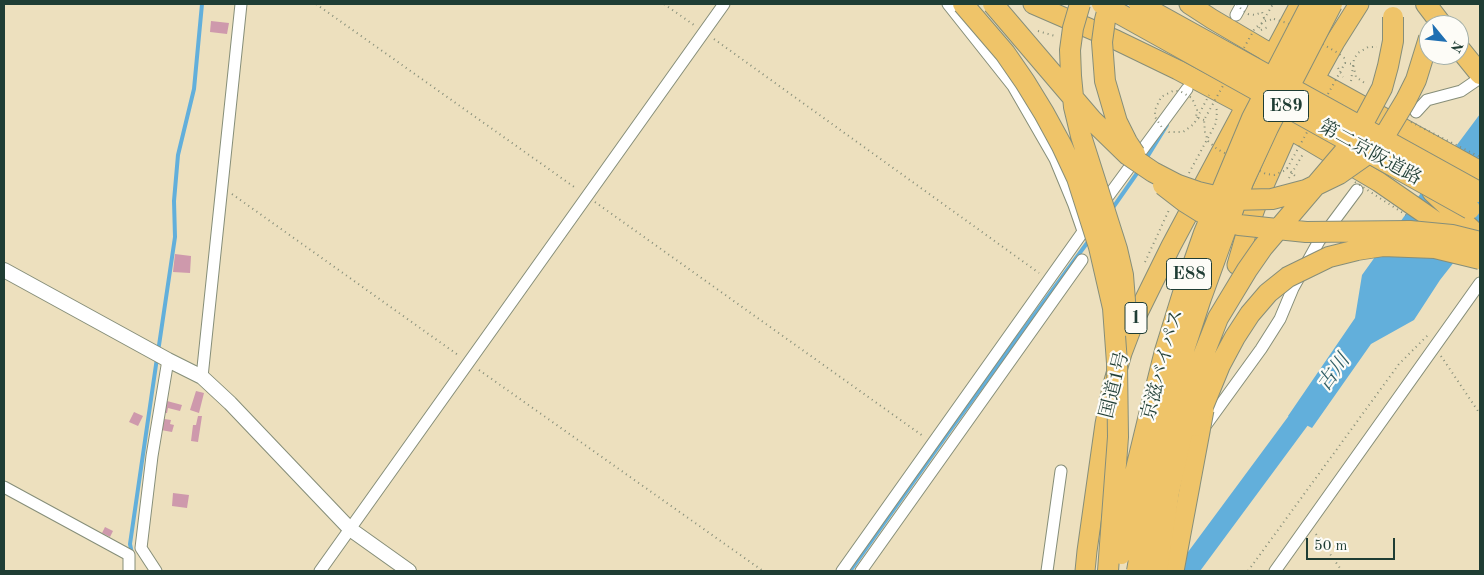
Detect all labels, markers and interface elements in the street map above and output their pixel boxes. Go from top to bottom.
north arrow [1419,15,1469,65]
text: N [1448,39,1465,55]
road number: E89 [1264,90,1308,122]
street label: 第二京阪道路 [1315,115,1425,191]
road number: E88 [1166,258,1212,290]
road number: 1 [1125,302,1147,334]
street label: 京滋バイパス [1137,307,1189,423]
street label: 国道1号 [1096,349,1134,421]
water label: 古川 [1313,350,1355,396]
scale bar [1309,528,1398,560]
text: 50 m [1314,539,1348,554]

